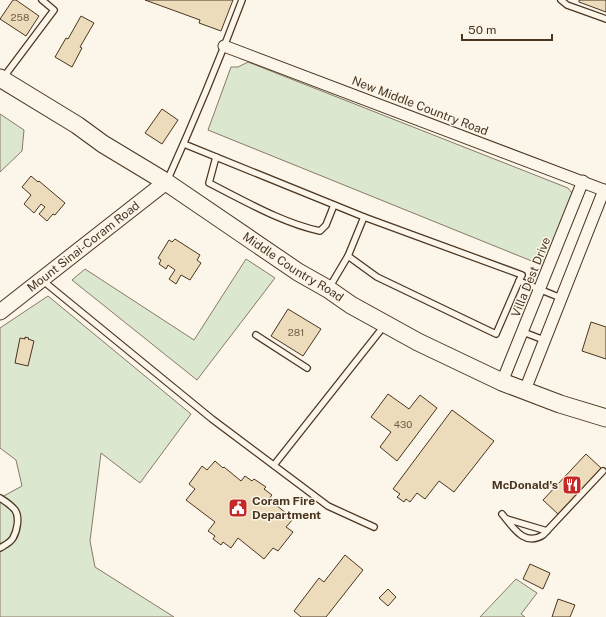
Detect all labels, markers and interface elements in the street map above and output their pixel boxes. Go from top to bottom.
house number: 258 [11,11,29,23]
scale bar [462,16,552,42]
text: 50 m [468,23,496,37]
street label: New Middle Country Road [350,74,490,138]
street label: Mount Sinai-Coram Road [25,198,142,295]
street label: Middle Country Road [240,229,346,305]
street label: Villa Dest Drive [509,235,553,319]
house number: 281 [288,326,304,338]
house number: 430 [394,418,412,430]
restaurant icon: McDonald's [561,474,583,496]
place label: McDonald's [492,478,558,492]
place label: Coram Fire Department [252,494,321,522]
public building icon: Coram Fire Department [227,497,249,519]

